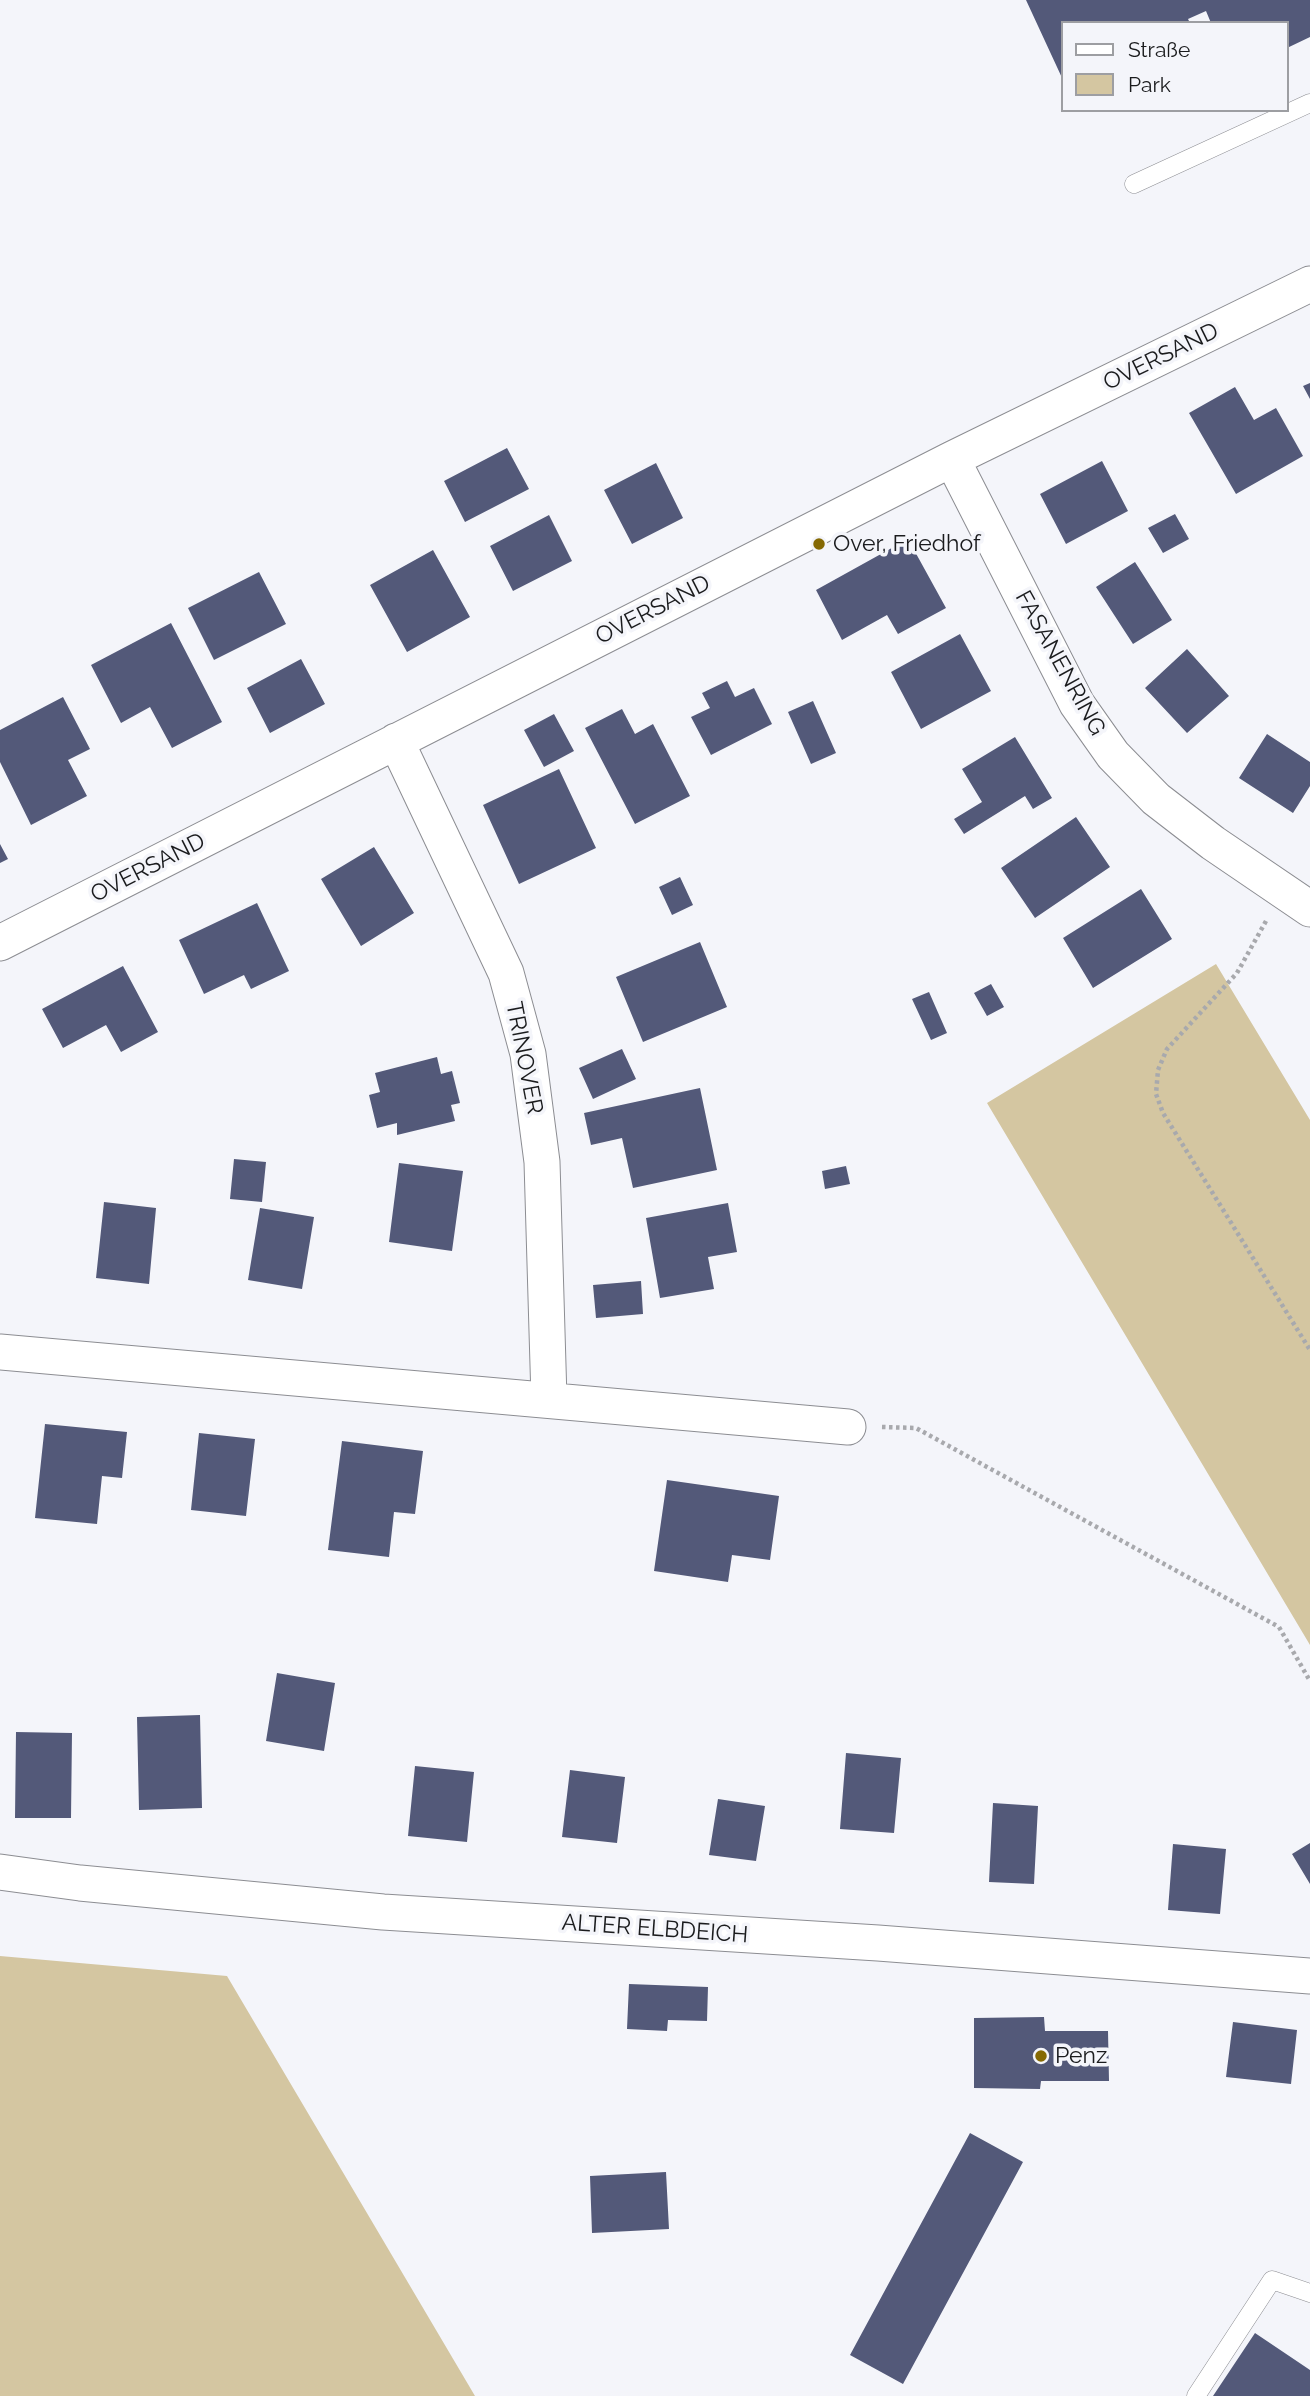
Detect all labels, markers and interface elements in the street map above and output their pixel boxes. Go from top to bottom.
legend [1062,21,1289,112]
text: Straße [1128,37,1190,62]
text: Park [1128,72,1171,97]
street label: OVERSAND [1099,317,1223,397]
place label: Over, Friedhof [833,530,981,558]
marker: Over, Friedhof [811,536,827,552]
street label: OVERSAND [591,569,715,651]
street label: FASANENRING [1009,586,1111,740]
street label: OVERSAND [86,827,210,909]
street label: TRINOVER [500,1000,548,1116]
street label: ALTER ELBDEICH [561,1909,749,1949]
place label: Penz [1055,2042,1107,2070]
marker: Penz [1033,2048,1049,2064]

